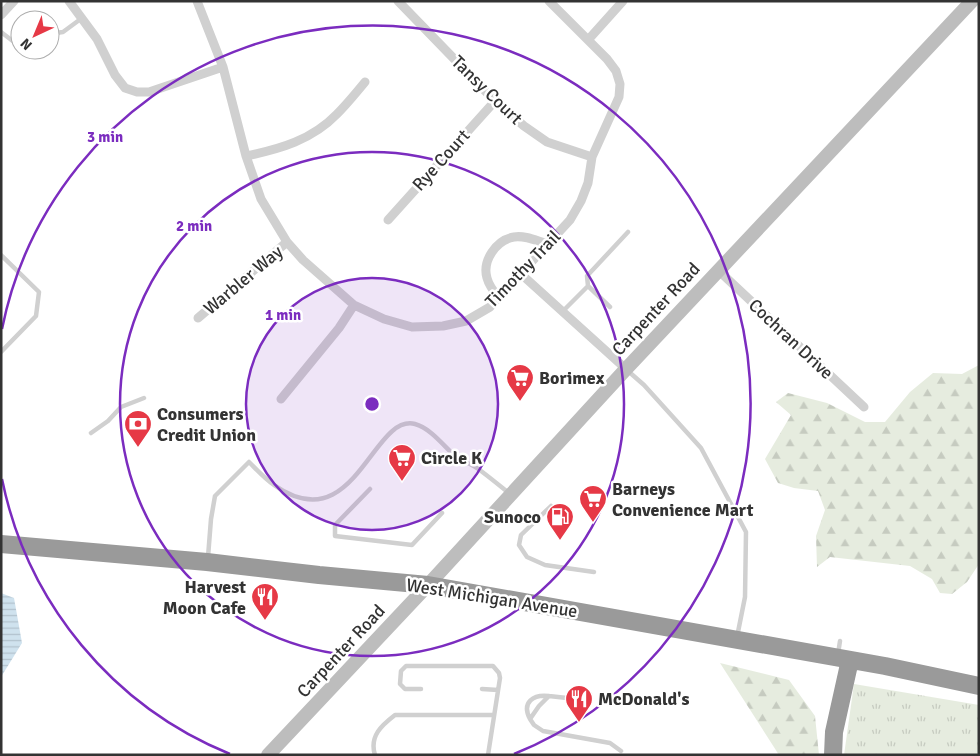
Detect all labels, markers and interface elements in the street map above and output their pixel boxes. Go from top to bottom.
north arrow [10,10,60,60]
text: N [17,34,36,53]
street label: Tansy Court [447,51,527,129]
street label: Rye Court [408,125,474,195]
text: 3 min [87,128,123,146]
text: 2 min [176,217,212,235]
street label: Timothy Trail [481,226,565,312]
street label: Warbler Way [199,240,287,319]
street label: Carpenter Road [607,258,705,360]
street label: Cochran Drive [744,294,838,384]
text: 1 min [265,306,301,324]
supermarket icon: Borimex [505,363,535,402]
place label: Borimex [539,367,605,389]
centre of rings [363,395,381,413]
place label: Consumers Credit Union [157,403,256,446]
bank icon: Consumers Credit Union [123,409,153,448]
supermarket icon: Circle K [387,443,417,482]
place label: Circle K [421,447,483,469]
place label: Barneys Convenience Mart [612,478,754,521]
supermarket icon: Barneys Convenience Mart [578,484,608,523]
fuel station icon: Sunoco [545,502,575,541]
place label: Sunoco [484,506,541,528]
street label: West Michigan Avenue [405,574,579,622]
place label: Harvest Moon Cafe [163,576,246,619]
restaurant icon: Harvest Moon Cafe [250,582,280,621]
street label: Carpenter Road [292,600,390,702]
restaurant icon: McDonald's [564,684,594,723]
place label: McDonald's [598,688,689,710]

